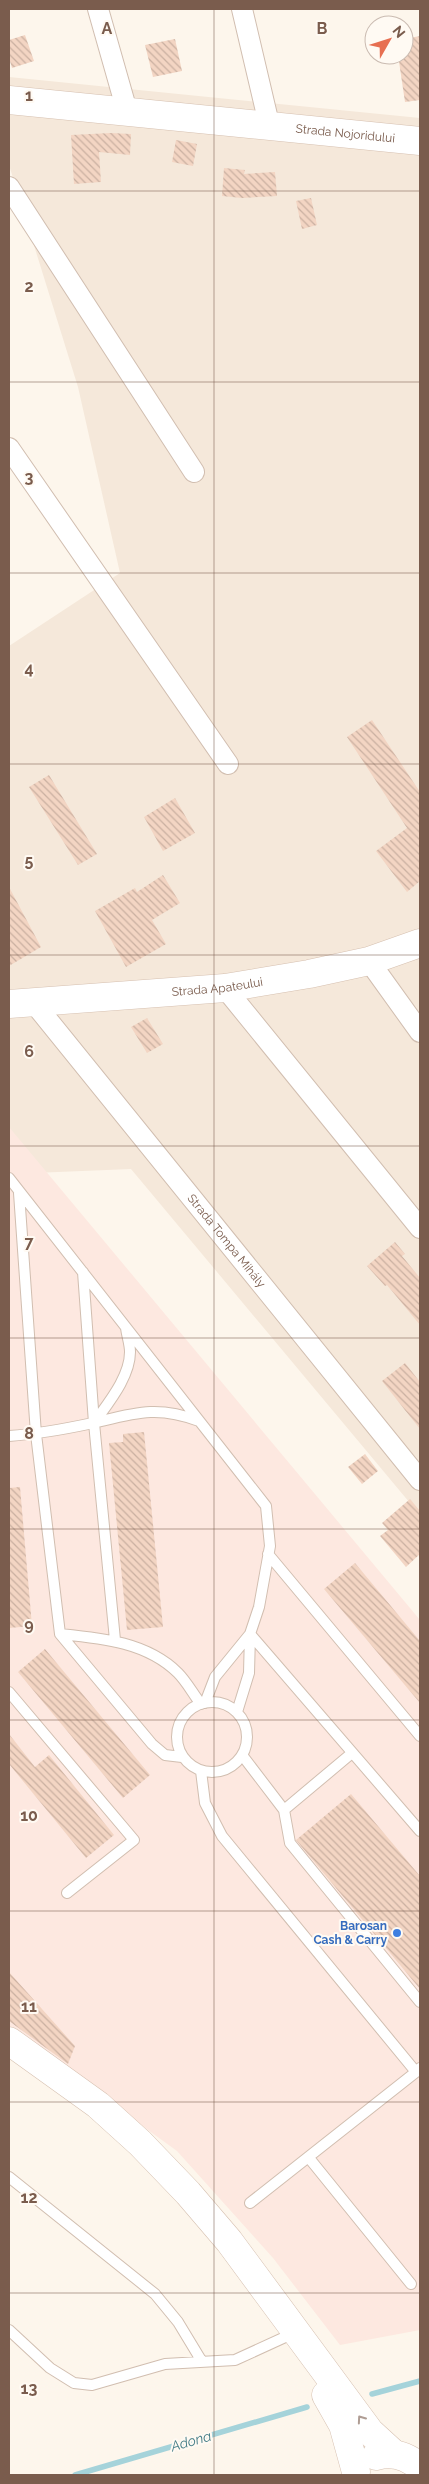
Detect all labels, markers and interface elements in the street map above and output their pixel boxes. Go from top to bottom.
north arrow [364,15,414,65]
text: A [102,19,113,38]
text: B [317,19,328,38]
text: N [390,23,409,41]
text: 1 [25,86,33,105]
street label: Strada Nojoridului [295,122,396,145]
text: 2 [24,277,34,296]
text: 3 [25,468,34,487]
text: 4 [24,659,34,678]
text: 5 [25,851,34,870]
street label: Strada Apateului [171,975,264,999]
text: 6 [24,1042,34,1061]
street label: Strada Tompa Mihály [185,1191,269,1291]
text: 7 [25,1233,34,1252]
text: 8 [24,1424,34,1443]
text: 9 [24,1615,34,1634]
text: 10 [20,1806,38,1825]
place label: Barosan Cash & Carry [313,1919,387,1947]
marker: Barosan Cash & Carry [391,1927,403,1939]
text: 11 [21,1997,37,2016]
text: 12 [21,2188,37,2207]
text: 13 [21,2379,37,2398]
one-way arrow [358,2415,367,2425]
water label: Adona [168,2428,213,2455]

